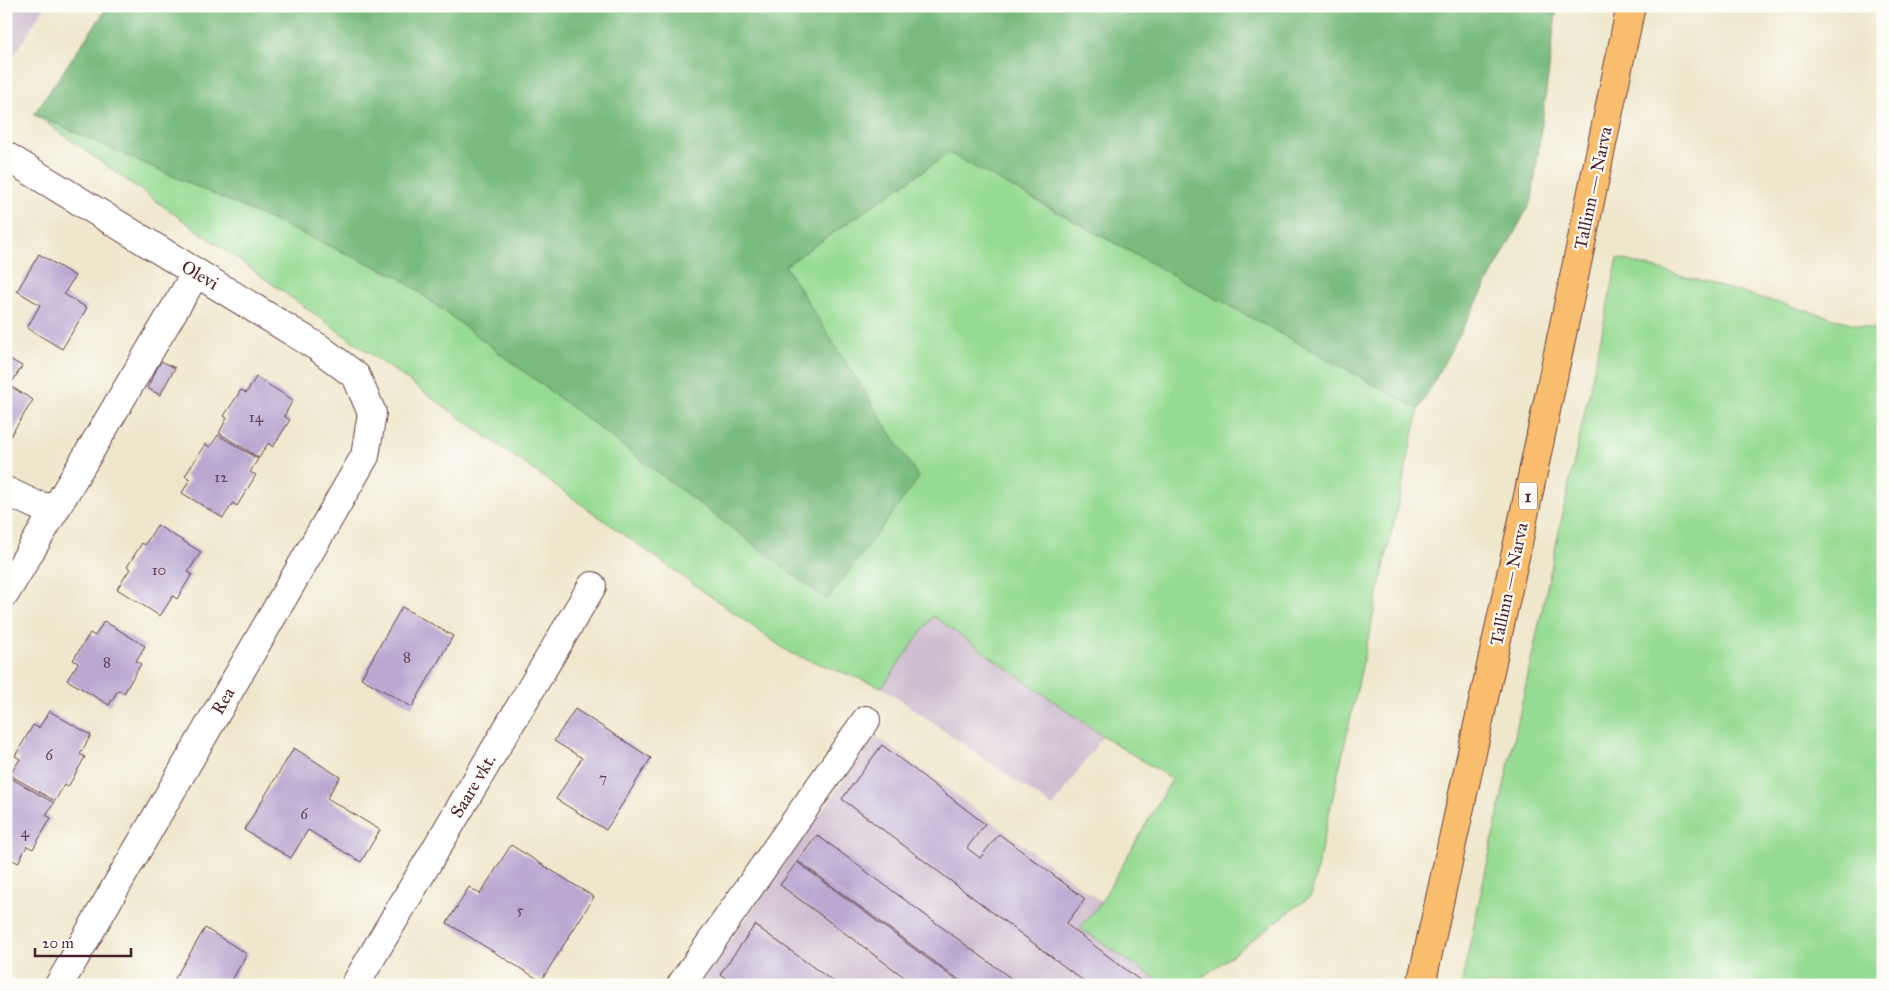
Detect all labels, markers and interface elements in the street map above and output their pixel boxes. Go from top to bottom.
street label: Tallinn — Narva [1569,124,1617,251]
street label: Olevi [177,255,223,295]
house number: 14 [249,408,264,426]
house number: 12 [214,468,228,486]
road number: 1 [1519,482,1537,510]
street label: Tallinn — Narva [1485,520,1533,647]
house number: 10 [152,561,166,579]
house number: 8 [403,648,411,666]
house number: 8 [103,653,111,671]
street label: Rea [207,683,240,718]
house number: 6 [45,746,54,764]
street label: Saare vkt. [445,750,501,822]
house number: 7 [599,769,607,787]
house number: 6 [300,805,309,823]
house number: 4 [21,823,30,841]
house number: 5 [517,901,524,919]
scale bar [35,926,131,958]
text: 20 m [42,934,74,952]

